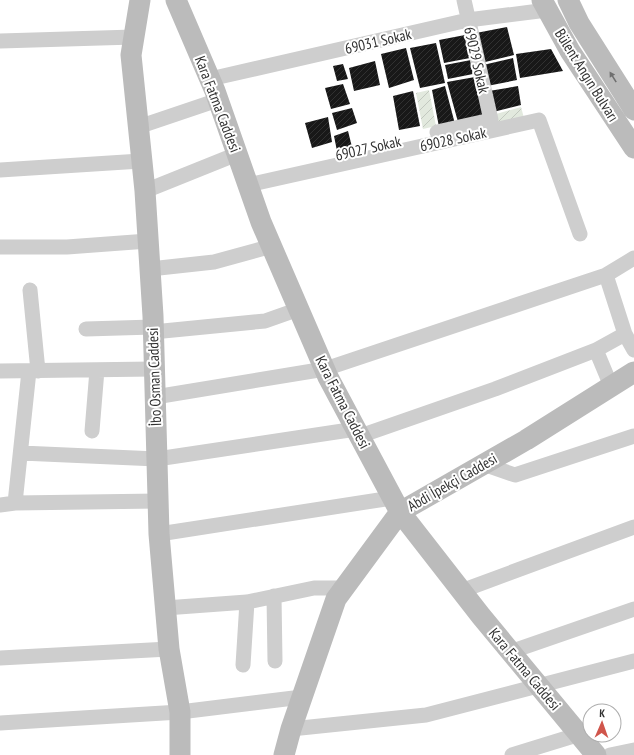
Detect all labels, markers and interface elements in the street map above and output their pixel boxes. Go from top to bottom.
street label: 69031 Sokak [343,24,413,58]
street label: 69029 Sokak [460,25,494,95]
street label: Bülent Angın Bulvarı [551,25,623,125]
street label: Kara Fatma Caddesi [191,53,245,155]
one-way arrow [609,72,617,82]
street label: 69028 Sokak [418,123,488,155]
street label: 69027 Sokak [333,131,403,165]
street label: İbo Osman Caddesi [143,327,165,427]
street label: Kara Fatma Caddesi [311,352,375,452]
street label: Abdi İpekçi Caddesi [404,449,500,515]
street label: Kara Fatma Caddesi [485,624,565,714]
north arrow [582,703,622,743]
text: K [599,706,606,720]

